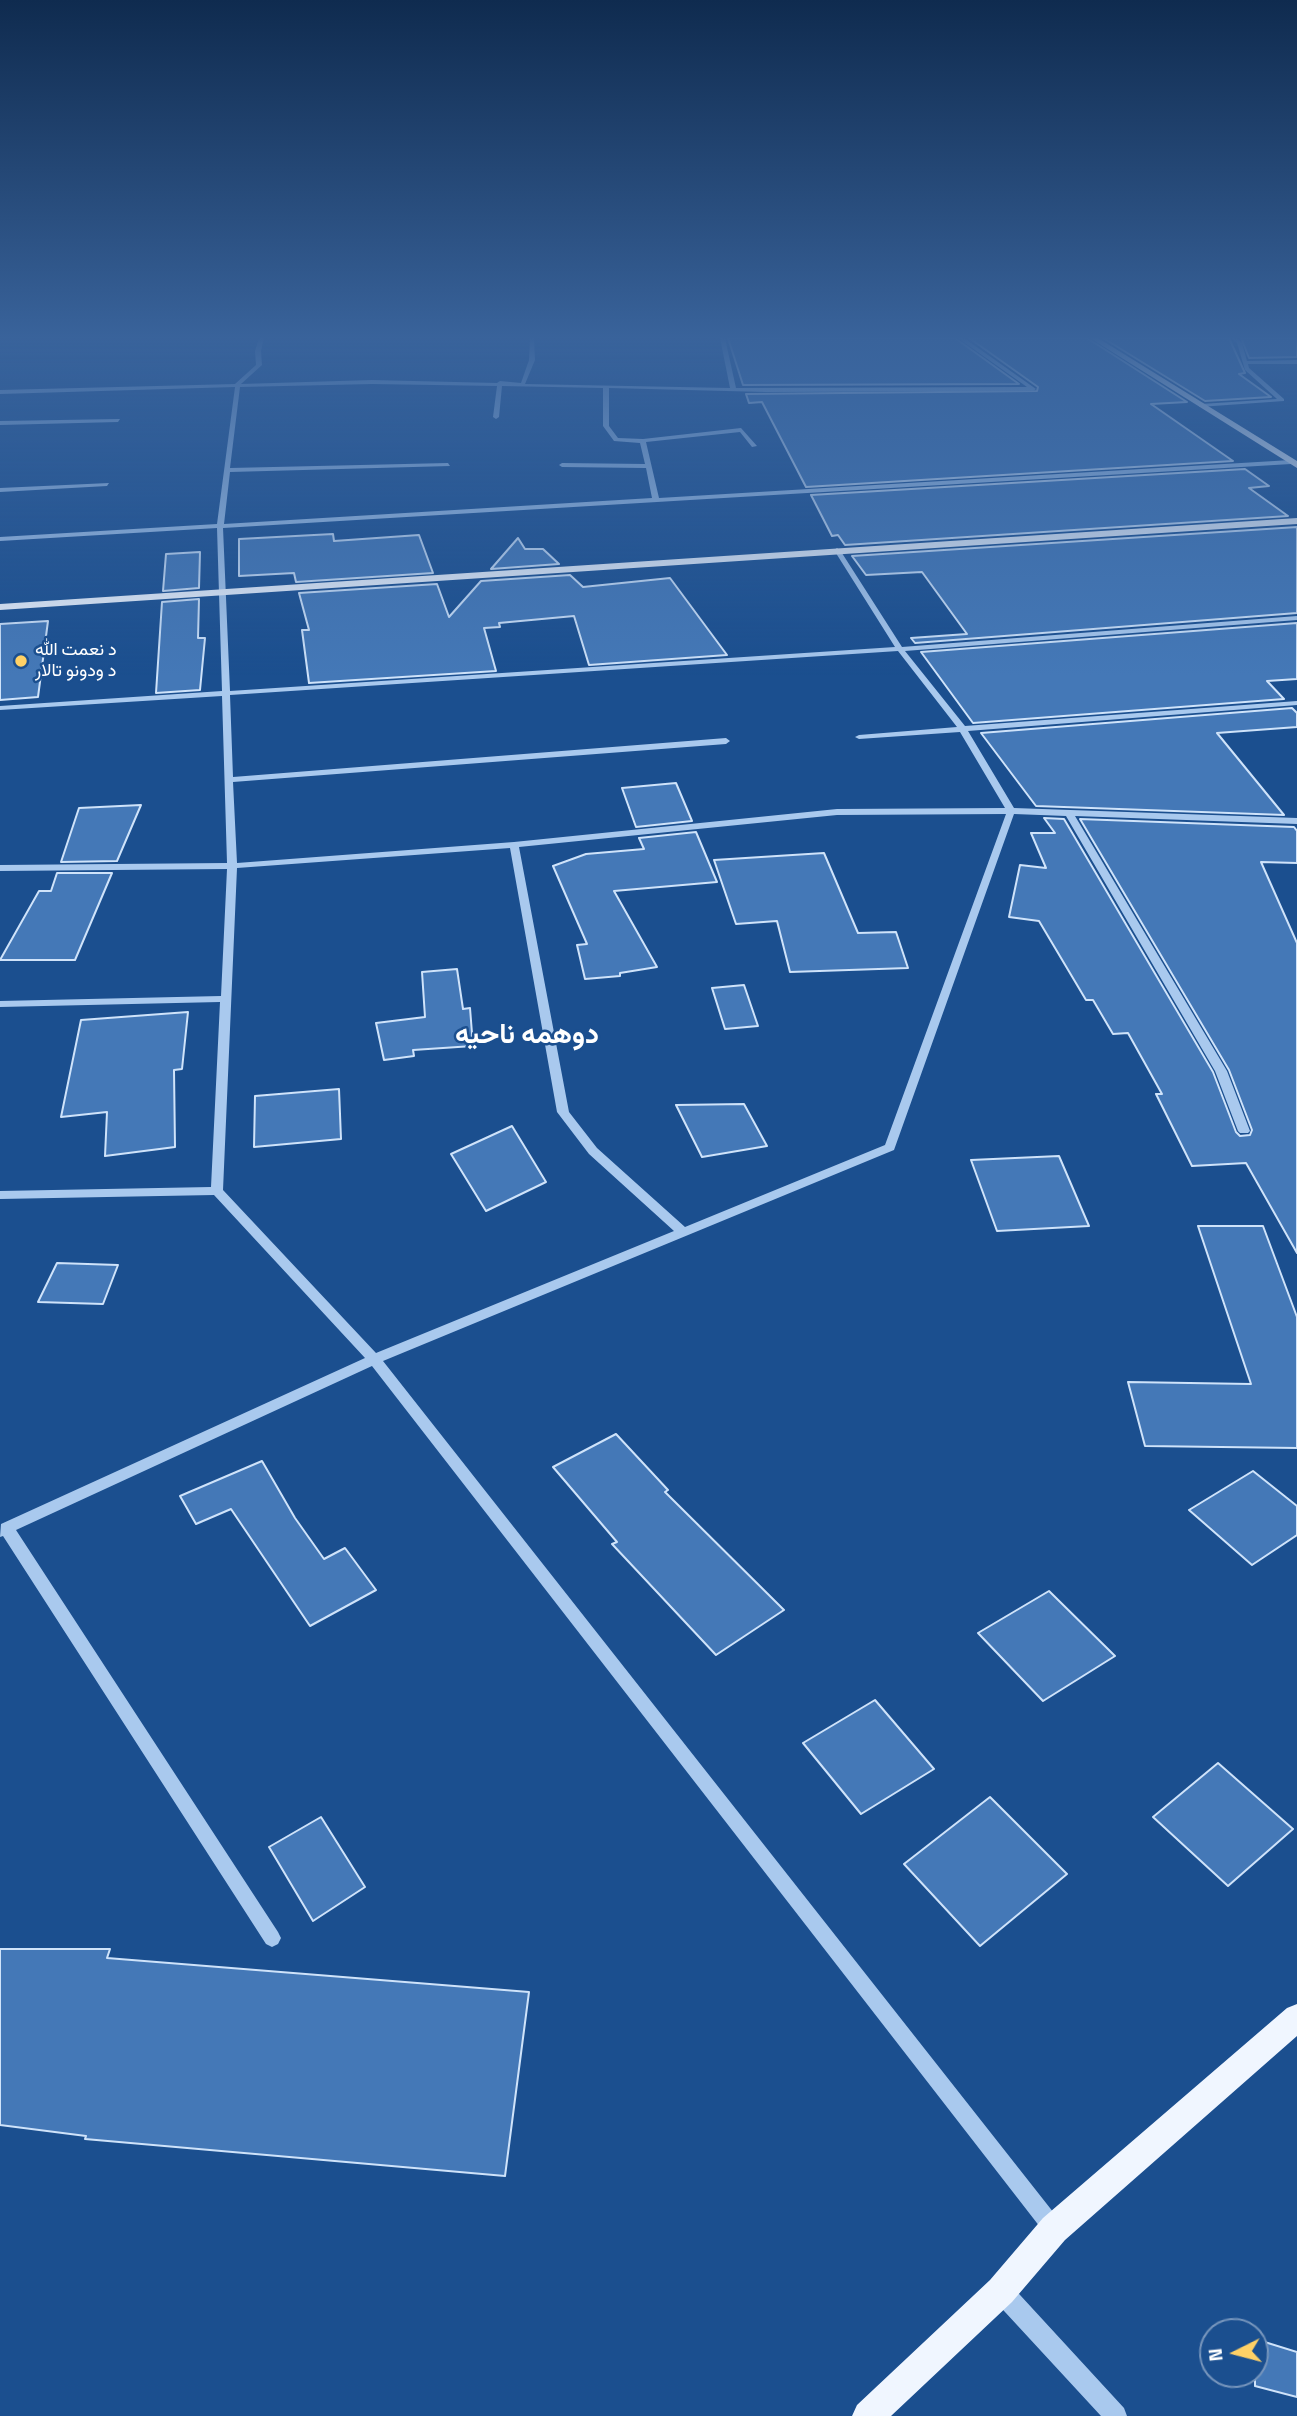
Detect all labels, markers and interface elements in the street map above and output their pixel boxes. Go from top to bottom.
place label: د نعمت الله د ودونو تالار [35,640,117,682]
marker: د نعمت الله د ودونو تالار [13,653,29,669]
district label: دوهمه ناحیه [455,1019,599,1053]
north arrow [1199,2318,1269,2388]
text: N [1199,2347,1230,2363]

